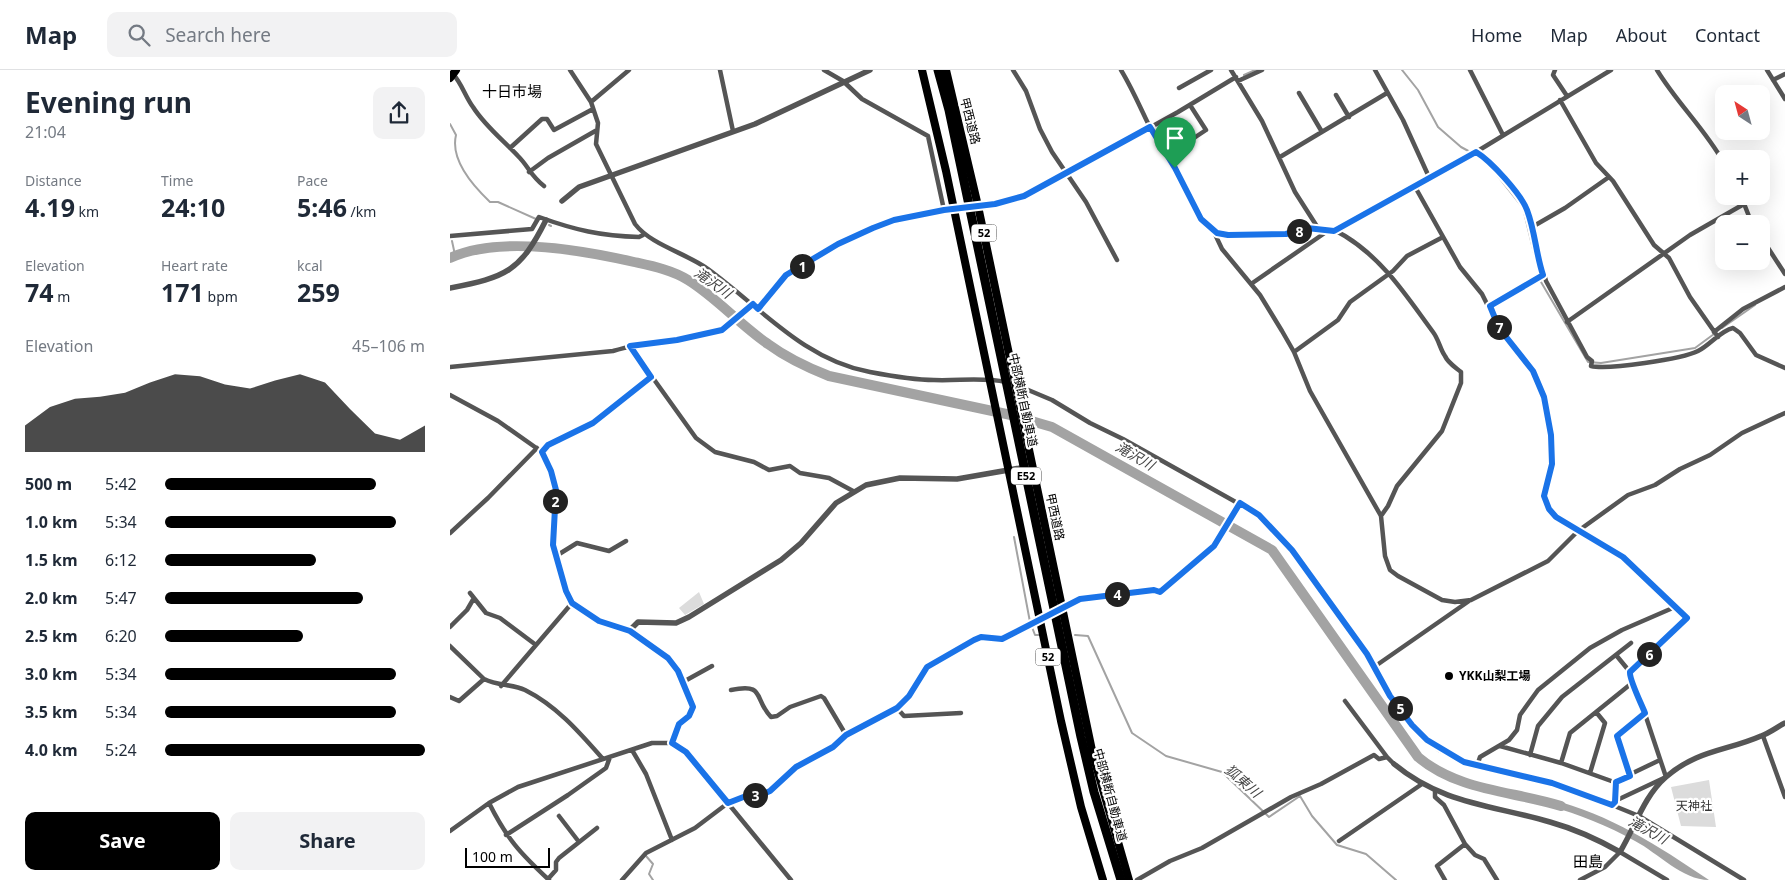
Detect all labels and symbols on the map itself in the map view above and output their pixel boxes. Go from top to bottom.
district label: 十日市場 [482,81,542,101]
north arrow [1715,85,1770,140]
street label: 甲西道路 [956,96,985,146]
pin [1154,117,1196,168]
pin: 8 [1286,218,1312,244]
road number: 52 [972,224,996,242]
pin: 1 [790,254,814,278]
water label: 滝沢川 [691,263,738,304]
pin: 7 [1486,314,1512,340]
street label: 中部横断自動車道 [1005,351,1042,449]
water label: 滝沢川 [1112,437,1160,475]
road number: E52 [1011,468,1041,484]
pin: 2 [542,488,568,514]
street label: 甲西道路 [1042,492,1069,542]
pin: 4 [1104,582,1130,606]
pin: 6 [1636,642,1662,666]
road number: 52 [1036,648,1060,666]
place label: YKK山梨工場 [1459,667,1530,684]
marker: YKK山梨工場 [1443,670,1455,682]
pin: 5 [1388,696,1412,720]
street label: 中部横断自動車道 [1090,746,1131,843]
water label: 狐東川 [1221,760,1267,803]
pin: 3 [742,782,768,808]
park label: 天神社 [1676,797,1712,814]
water label: 滝沢川 [1625,811,1673,849]
scale bar [465,845,550,868]
district label: 田島 [1573,851,1603,871]

